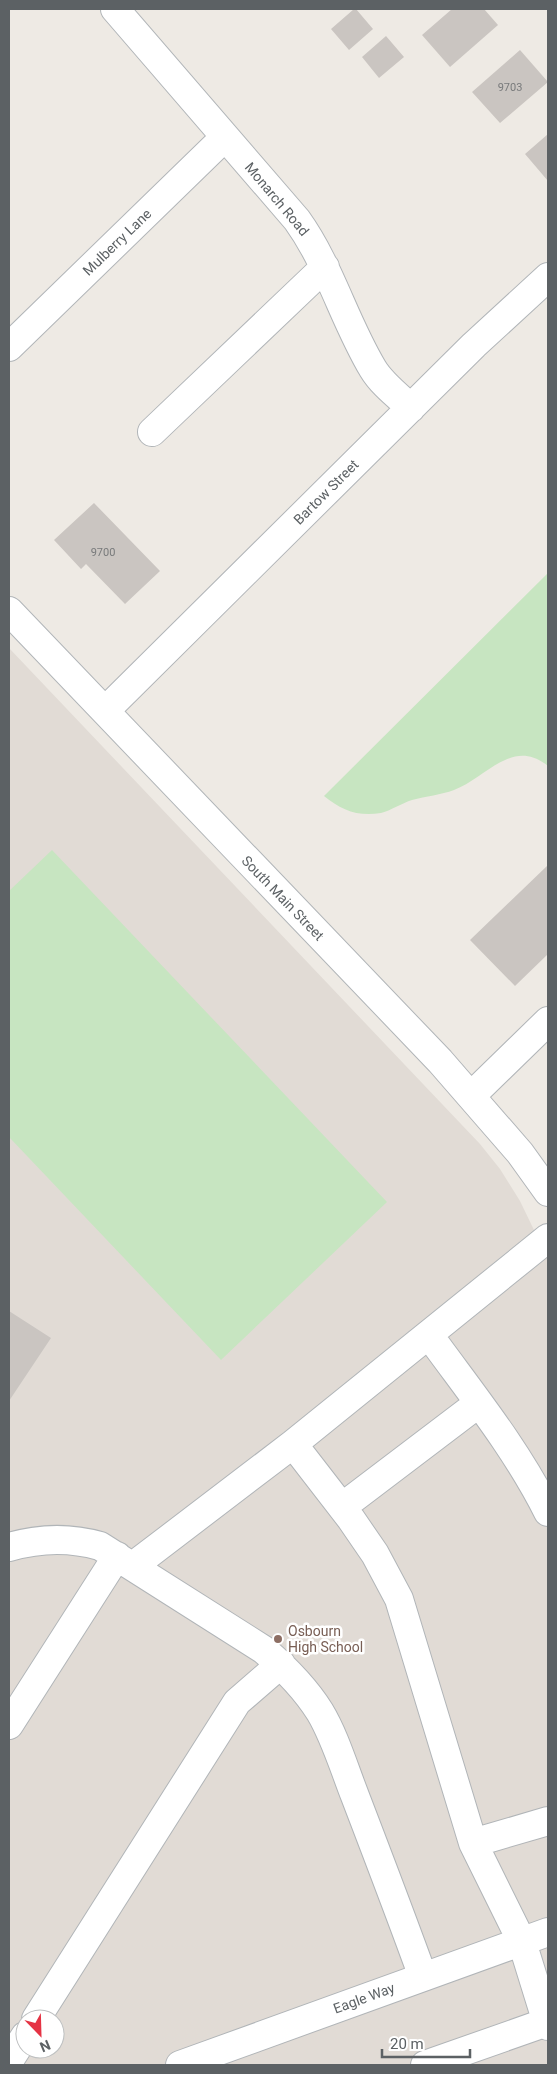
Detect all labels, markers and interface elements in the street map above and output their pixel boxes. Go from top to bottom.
house number: 9703 [498,81,522,94]
street label: Monarch Road [242,159,312,239]
street label: Mulberry Lane [80,205,154,279]
street label: Bartow Street [290,456,362,528]
house number: 9700 [91,546,115,559]
street label: South Main Street [239,852,328,944]
place label: Osbourn High School [288,1623,363,1655]
marker: Osbourn High School [272,1633,284,1645]
street label: Eagle Way [331,1979,397,2016]
north arrow [15,2009,65,2059]
scale bar [382,2026,470,2058]
text: 20 m [390,2035,424,2053]
text: N [37,2037,53,2055]

